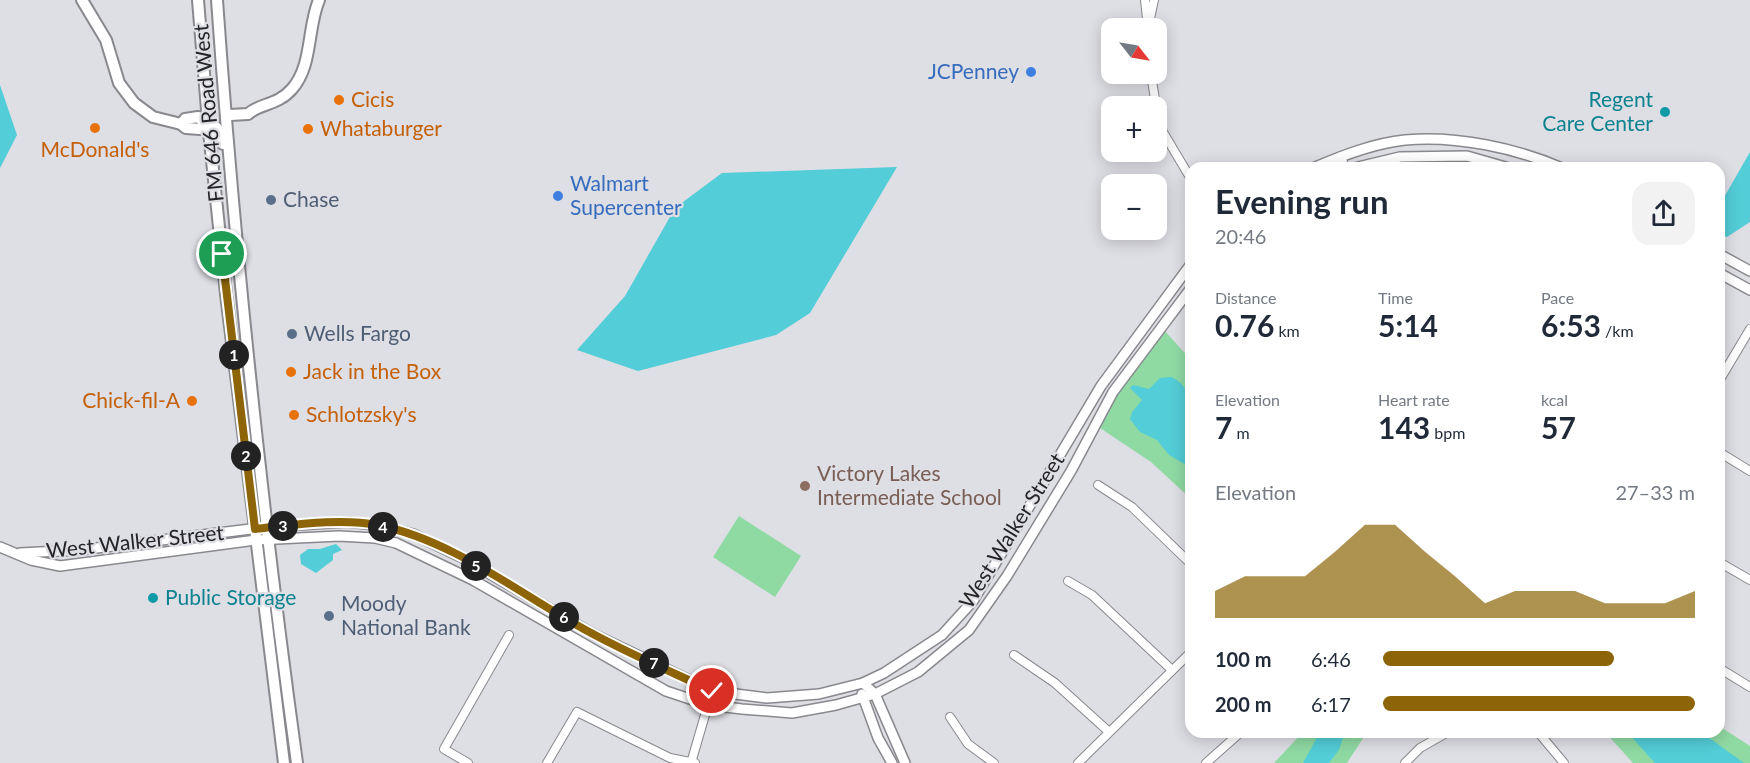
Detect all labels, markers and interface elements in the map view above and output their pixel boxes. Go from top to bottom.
north arrow [1101,18,1167,84]
map controls [1101,18,1167,240]
street label: FM 646 Road West [187,23,228,203]
place label: JCPenney [928,58,1019,83]
marker: JCPenney [1024,65,1038,79]
place label: Cicis [351,86,394,111]
place label: Regent Care Center [1542,86,1653,135]
marker: Cicis [332,93,346,107]
button: + [1101,96,1167,162]
marker: Regent Care Center [1658,105,1672,119]
place label: Whataburger [320,115,442,140]
marker: McDonald's [88,121,102,135]
marker: Whataburger [301,122,315,136]
place label: McDonald's [41,136,149,161]
place label: Walmart Supercenter [570,170,682,219]
button: − [1101,174,1167,240]
text: Evening run [1215,181,1389,221]
button: share [1632,182,1695,245]
place label: Chase [283,186,339,211]
marker: Walmart Supercenter [551,189,565,203]
marker: Chase [264,193,278,207]
text: 20:46 [1215,224,1266,248]
pin [196,228,247,279]
icon: arrive [205,237,238,270]
text: Distance [1215,288,1276,307]
text: Time [1378,288,1413,307]
text: Pace [1541,288,1574,307]
text: 0.76 [1215,307,1274,343]
text: 5:14 [1378,307,1438,343]
text: 6:53 [1541,307,1601,343]
place label: Wells Fargo [304,320,411,345]
text: km [1274,321,1300,340]
text: /km [1601,321,1634,340]
marker: Wells Fargo [285,327,299,341]
pin: 1 [219,340,249,370]
text: 1 [229,345,239,364]
place label: Jack in the Box [303,358,442,383]
marker: Jack in the Box [284,365,298,379]
place label: Chick-fil-A [82,387,181,412]
text: Elevation [1215,390,1280,409]
text: Heart rate [1378,390,1450,409]
text: kcal [1541,390,1568,409]
marker: Chick-fil-A [185,394,199,408]
place label: Schlotzsky's [306,401,417,426]
marker: Schlotzsky's [287,408,301,422]
text: 7 [1215,409,1232,445]
text: 143 [1378,409,1430,445]
text: 57 [1541,409,1576,445]
text: m [1232,423,1250,442]
text: bpm [1430,423,1465,442]
pin: 2 [231,441,261,471]
text: 2 [241,446,251,465]
street label: West Walker Street [953,448,1069,612]
place label: Victory Lakes Intermediate School [817,460,1002,509]
marker: Victory Lakes Intermediate School [798,479,812,493]
text: Elevation [1215,480,1296,504]
text: 27–33 m [1615,480,1695,504]
pin: 3 [268,511,298,541]
pin: 4 [368,512,398,542]
text: 3 [278,516,288,535]
text: 4 [378,517,388,536]
street label: West Walker Street [45,519,225,562]
pin: 5 [461,551,491,581]
text: 5 [471,556,481,575]
place label: Public Storage [165,584,296,609]
place label: Moody National Bank [341,590,471,639]
marker: Public Storage [146,591,160,605]
pin: 6 [549,602,579,632]
text: 6 [559,607,569,626]
marker: Moody National Bank [322,609,336,623]
text: 100 m [1215,647,1271,671]
text: 6:46 [1311,647,1351,671]
pin: 7 [639,648,669,678]
text: 7 [649,653,659,672]
pin [686,665,737,716]
icon: check [695,674,728,707]
text: 200 m [1215,692,1271,716]
text: 6:17 [1311,692,1351,716]

